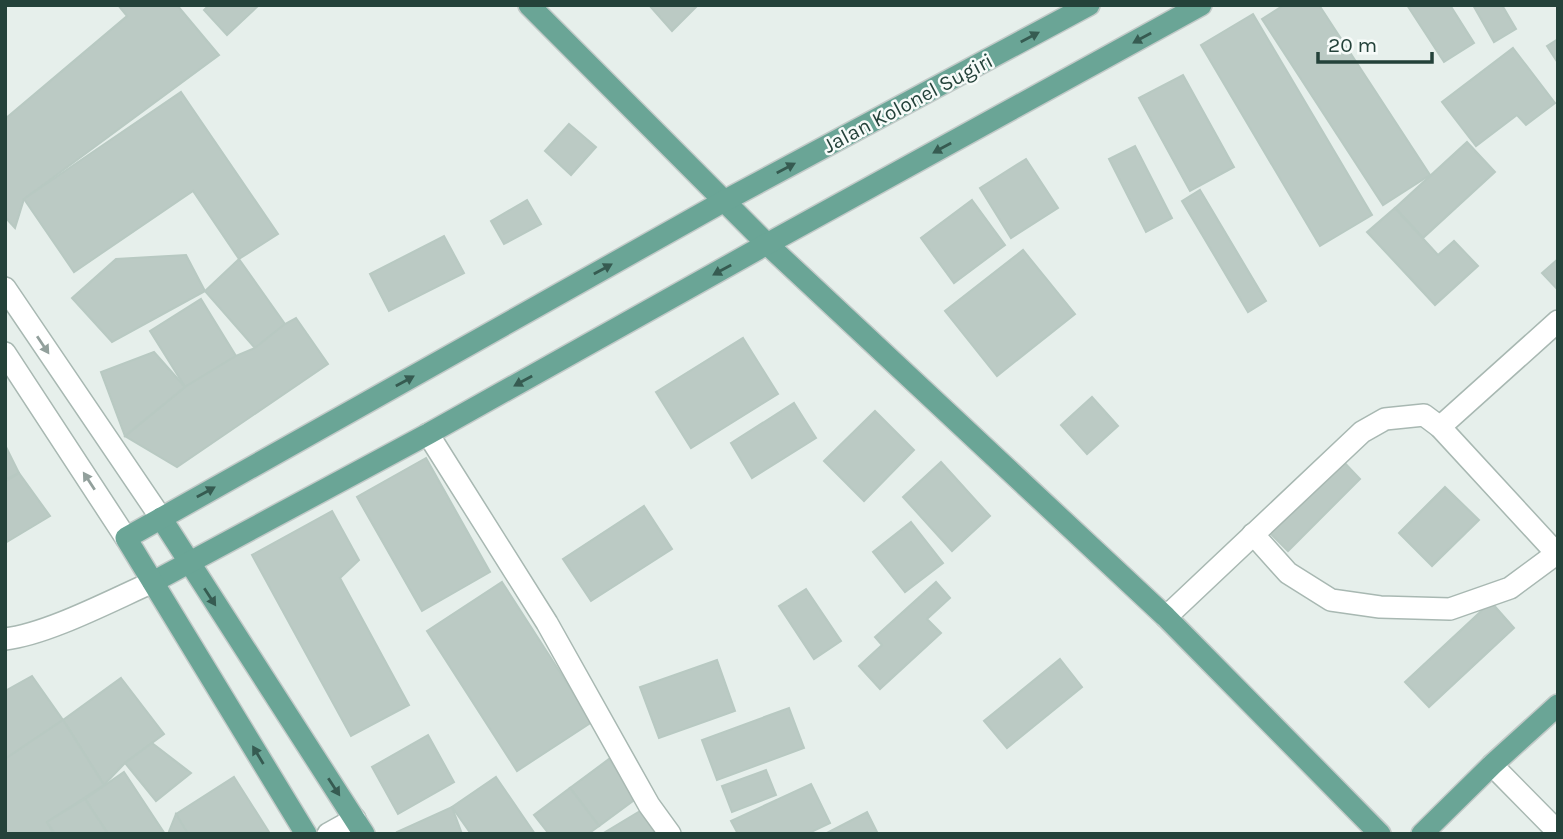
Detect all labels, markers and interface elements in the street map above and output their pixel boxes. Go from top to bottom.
scale bar [1318,21,1432,65]
one-way arrow [1020,32,1040,44]
one-way arrow [1132,32,1151,44]
text: 20 m [1328,33,1377,57]
street label: Jalan Kolonel Sugiri [819,48,997,158]
one-way arrow [933,142,952,154]
one-way arrow [776,162,796,174]
one-way arrow [593,263,613,275]
one-way arrow [711,263,731,275]
one-way arrow [37,335,50,354]
one-way arrow [395,375,414,387]
one-way arrow [514,375,533,387]
one-way arrow [82,471,95,491]
one-way arrow [197,486,216,498]
one-way arrow [203,587,216,606]
one-way arrow [252,745,264,764]
one-way arrow [327,778,341,796]

